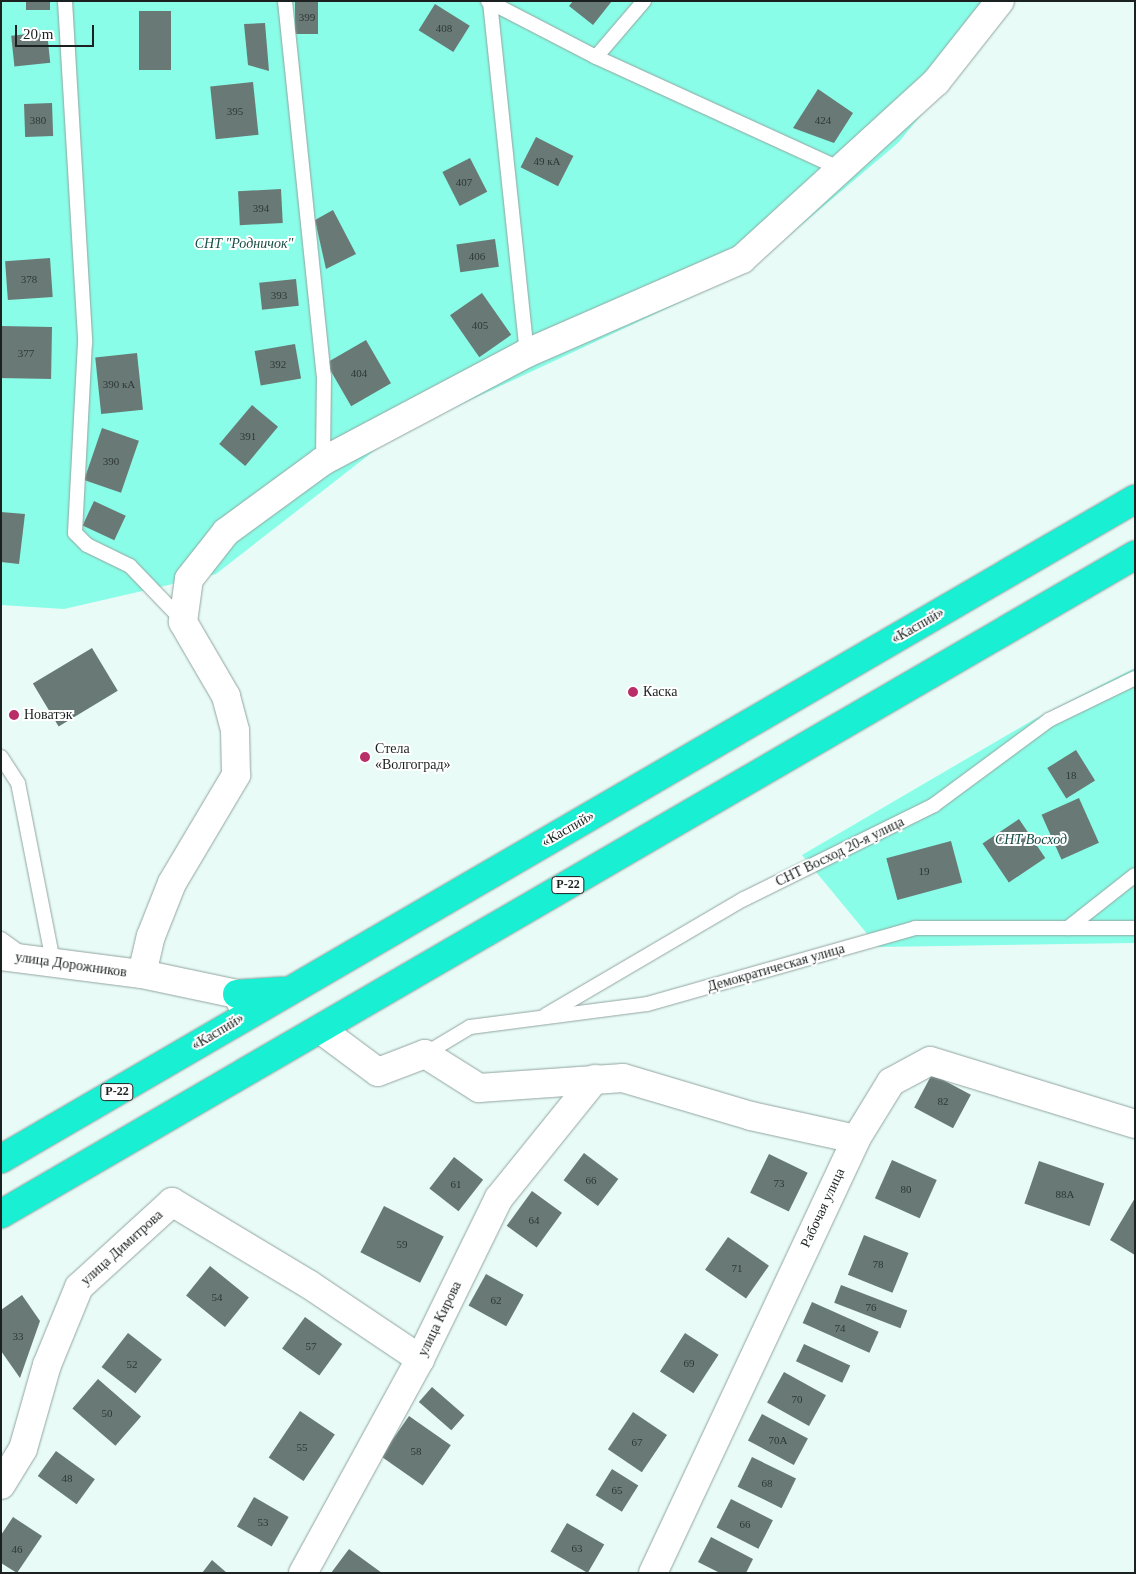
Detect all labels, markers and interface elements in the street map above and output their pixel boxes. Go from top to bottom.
house number: 399 [299,10,315,24]
scale bar [18,15,96,47]
house number: 408 [436,21,452,35]
text: 20 m [23,26,53,42]
house number: 395 [227,104,243,118]
house number: 380 [30,113,46,127]
house number: 424 [815,113,831,127]
house number: 49 кА [533,154,561,168]
house number: 407 [456,175,472,189]
house number: 394 [253,201,269,215]
park label: СНТ "Родничок" [195,236,293,252]
house number: 406 [469,249,485,263]
house number: 378 [21,272,37,286]
house number: 393 [271,288,287,302]
house number: 405 [472,318,488,332]
house number: 377 [18,346,34,360]
house number: 392 [270,357,286,371]
house number: 404 [351,366,367,380]
house number: 390 кА [103,377,135,391]
house number: 391 [240,429,256,443]
house number: 390 [103,454,119,468]
street label: «Каспий» [889,604,947,648]
place label: Каска [643,684,677,700]
marker: Каска [627,686,639,698]
place label: Новатэк [24,707,73,723]
marker: Новатэк [8,709,20,721]
place label: Стела «Волгоград» [375,741,451,774]
marker: Стела «Волгоград» [359,751,371,763]
house number: 18 [1066,768,1076,782]
street label: «Каспий» [539,807,597,851]
street label: СНТ Восход 20-я улица [773,814,907,890]
park label: СНТ Восход [995,832,1067,848]
house number: 19 [919,864,930,878]
road number: Р-22 [550,876,586,894]
street label: Демократическая улица [705,940,847,996]
street label: улица Дорожников [14,949,128,981]
street label: «Каспий» [189,1010,247,1054]
road number: Р-22 [100,1082,134,1102]
house number: 82 [938,1094,948,1108]
street label: Рабочая улица [797,1166,849,1250]
house number: 66 [586,1173,596,1187]
house number: 73 [774,1176,784,1190]
house number: 61 [451,1177,462,1191]
house number: 80 [900,1182,911,1196]
house number: 88А [1056,1187,1074,1201]
street label: улица Димитрова [78,1207,166,1289]
house number: 64 [528,1213,540,1227]
house number: 59 [397,1237,408,1251]
house number: 78 [872,1257,884,1271]
house number: 71 [732,1261,742,1275]
street label: улица Кирова [415,1279,465,1359]
house number: 54 [212,1290,222,1304]
house number: 62 [491,1293,502,1307]
house number: 76 [866,1300,876,1314]
house number: 74 [834,1321,846,1335]
house number: 33 [12,1329,24,1343]
house number: 57 [306,1339,316,1353]
house number: 69 [684,1356,694,1370]
house number: 52 [126,1357,138,1371]
house number: 70 [792,1392,802,1406]
house number: 50 [101,1406,112,1420]
house number: 70А [769,1433,787,1447]
house number: 67 [632,1435,642,1449]
house number: 55 [296,1440,308,1454]
house number: 58 [411,1444,422,1458]
house number: 48 [62,1471,72,1485]
house number: 68 [762,1476,772,1490]
house number: 65 [612,1483,622,1497]
house number: 53 [258,1515,268,1529]
house number: 66 [740,1517,750,1531]
house number: 63 [572,1541,582,1555]
house number: 46 [12,1542,22,1556]

